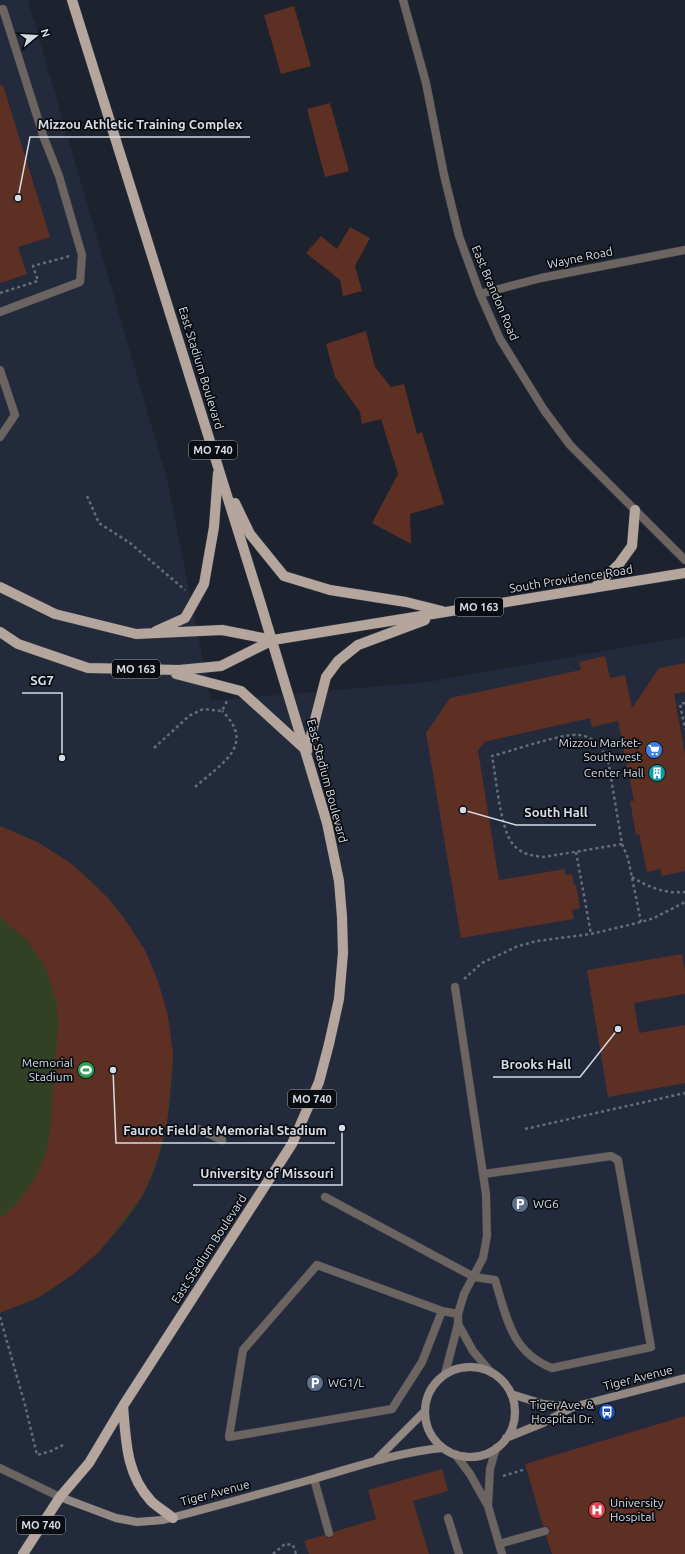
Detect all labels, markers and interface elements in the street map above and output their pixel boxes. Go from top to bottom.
north arrow [16,16,56,56]
text: N [39,27,52,39]
callout: Mizzou Athletic Training Complex [30,112,250,137]
text: Mizzou Athletic Training Complex [38,117,242,131]
street label: East Brandon Road [470,243,521,342]
street label: Wayne Road [546,244,614,271]
street label: East Stadium Boulevard [177,305,226,431]
road number: MO 740 [189,441,237,459]
street label: South Providence Road [508,562,634,595]
road number: MO 163 [455,598,503,616]
road number: MO 163 [112,660,160,678]
callout: SG7 [22,668,62,693]
text: SG7 [30,673,54,687]
street label: East Stadium Boulevard [305,718,350,844]
place label: Mizzou Market- Southwest [559,736,642,763]
supermarket icon: Mizzou Market- Southwest [644,740,664,760]
building icon: Center Hall [647,763,667,783]
place label: Center Hall [584,766,644,779]
callout: South Hall [516,800,596,825]
text: South Hall [524,805,588,819]
callout: Brooks Hall [493,1052,580,1077]
place label: Memorial Stadium [22,1056,73,1083]
text: Brooks Hall [501,1057,571,1071]
sports icon: Memorial Stadium [76,1060,96,1080]
road number: MO 740 [288,1090,336,1108]
callout: Faurot Field at Memorial Stadium [116,1118,335,1143]
text: Faurot Field at Memorial Stadium [123,1123,327,1137]
callout: University of Missouri [193,1160,342,1185]
text: University of Missouri [200,1166,334,1180]
street label: East Stadium Boulevard [168,1192,249,1306]
parking icon: WG6 [510,1194,530,1214]
place label: WG6 [533,1197,559,1210]
street label: Tiger Avenue [602,1363,674,1392]
parking icon: WG1/L [305,1373,325,1393]
place label: WG1/L [328,1376,364,1389]
place label: Tiger Ave. & Hospital Dr. [530,1398,594,1425]
bus stop icon: Tiger Ave. & Hospital Dr. [597,1402,617,1422]
street label: Tiger Avenue [179,1477,251,1508]
place label: University Hospital [610,1496,664,1523]
hospital icon: University Hospital [587,1500,607,1520]
road number: MO 740 [17,1516,65,1534]

